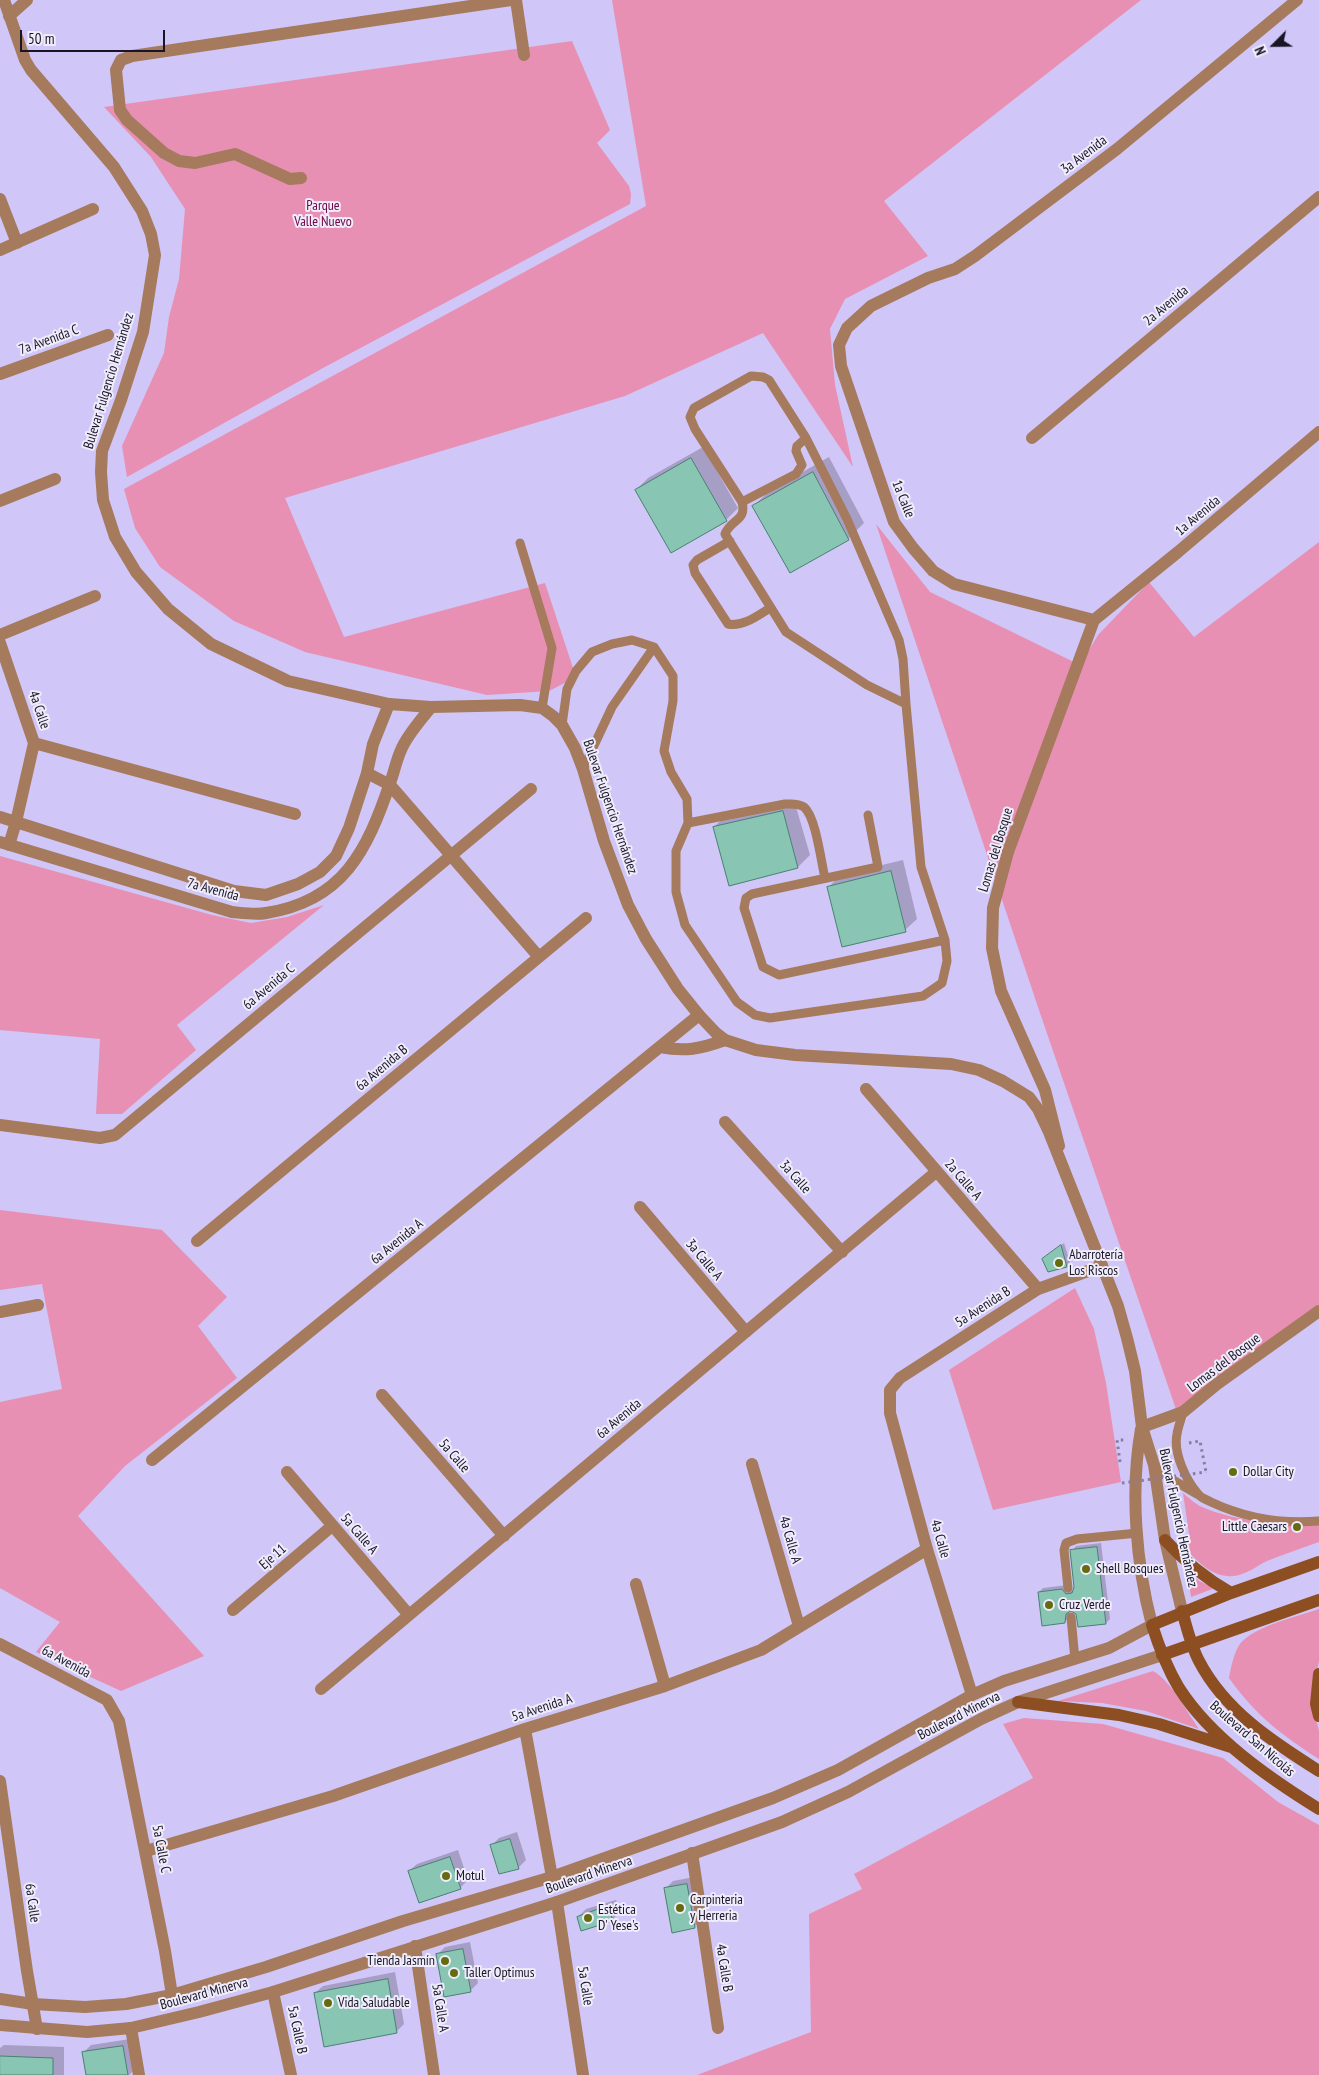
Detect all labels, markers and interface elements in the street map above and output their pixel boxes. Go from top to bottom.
scale bar [22,20,168,52]
north arrow [1249,20,1299,70]
text: 50 m [28,29,54,48]
text: N [1250,44,1270,58]
street label: 3a Avenida [1058,132,1110,178]
park label: Parque Valle Nuevo [294,198,352,230]
street label: 2a Avenida [1140,282,1192,330]
street label: Bulevar Fulgencio Hernández [80,311,138,451]
street label: 7a Avenida C [17,321,81,359]
street label: 1a Calle [888,478,918,520]
street label: 1a Avenida [1172,492,1224,540]
street label: 4a Calle [25,689,53,731]
street label: Bulevar Fulgencio Hernández [579,737,641,877]
street label: Lomas del Bosque [975,806,1017,894]
street label: 7a Avenida [185,875,241,905]
street label: 6a Avenida C [240,960,298,1014]
street label: 6a Avenida B [353,1041,411,1095]
street label: 2a Calle A [941,1156,985,1204]
street label: 3a Calle [776,1157,814,1197]
street label: 6a Avenida A [367,1216,427,1268]
street label: 3a Calle A [682,1236,726,1284]
place label: Abarrotería Los Riscos [1069,1247,1123,1280]
marker: Abarrotería Los Riscos [1053,1257,1065,1269]
street label: 5a Avenida B [952,1283,1014,1331]
street label: Lomas del Bosque [1184,1330,1264,1396]
street label: 6a Avenida [593,1395,645,1443]
street label: 5a Calle [435,1436,473,1476]
street label: Bulevar Fulgencio Hernández [1155,1447,1201,1589]
place label: Dollar City [1243,1464,1294,1480]
marker: Dollar City [1227,1466,1239,1478]
street label: 5a Calle A [337,1510,381,1558]
street label: 4a Calle A [775,1514,805,1566]
street label: 4a Calle [927,1518,953,1560]
place label: Little Caesars [1222,1519,1287,1535]
marker: Little Caesars [1291,1521,1303,1533]
street label: Eje 11 [256,1541,290,1573]
place label: Shell Bosques [1096,1561,1163,1577]
marker: Shell Bosques [1080,1563,1092,1575]
place label: Cruz Verde [1059,1597,1110,1613]
marker: Cruz Verde [1043,1599,1055,1611]
street label: 6a Avenida [39,1642,93,1682]
street label: Boulevard Minerva [915,1688,1003,1744]
street label: 5a Avenida A [510,1690,574,1726]
street label: Boulevard San Nicolás [1206,1698,1298,1780]
street label: 5a Calle C [148,1824,174,1874]
street label: Boulevard Minerva [544,1852,634,1898]
place label: Motul [456,1868,484,1884]
marker: Motul [440,1870,452,1882]
street label: 6a Calle [21,1883,43,1923]
place label: Carpinteria y Herreria [690,1892,743,1924]
place label: Estética D' Yese's [598,1902,638,1934]
marker: Carpinteria y Herreria [674,1902,686,1914]
marker: Estética D' Yese's [582,1912,594,1924]
street label: 4a Calle B [712,1943,736,1993]
place label: Tienda Jasmín [367,1953,435,1969]
marker: Tienda Jasmín [439,1955,451,1967]
place label: Taller Optimus [464,1965,534,1981]
street label: 5a Calle [574,1965,596,2007]
marker: Taller Optimus [448,1967,460,1979]
street label: Boulevard Minerva [158,1974,250,2014]
street label: 5a Calle A [428,1983,452,2033]
place label: Vida Saludable [338,1995,410,2011]
marker: Vida Saludable [322,1997,334,2009]
street label: 5a Calle B [284,2005,310,2055]

